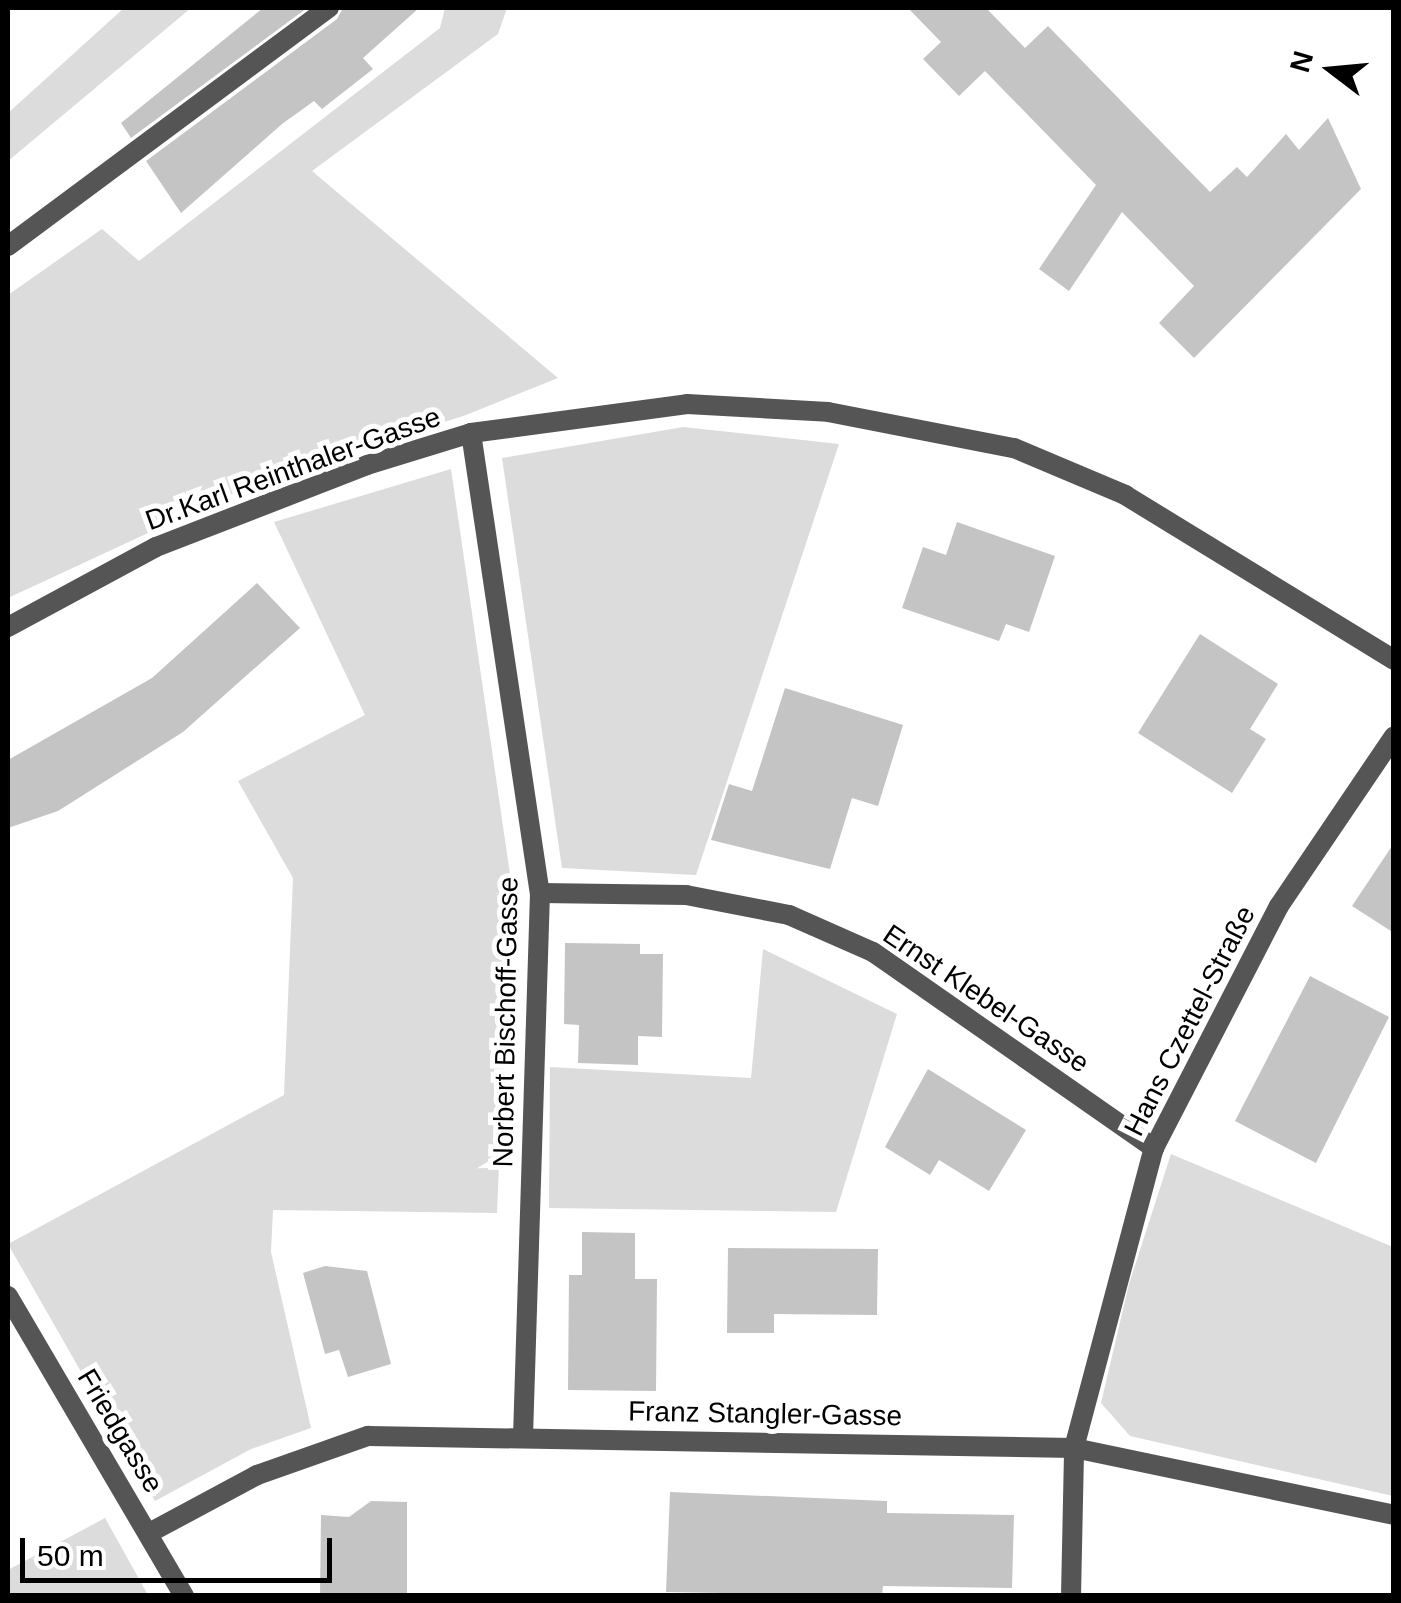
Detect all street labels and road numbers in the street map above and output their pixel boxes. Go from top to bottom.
street label: Dr.Karl Reinthaler-Gasse [141,400,445,538]
street label: Norbert Bischoff-Gasse [487,876,525,1168]
street label: Hans Czettel-Straße [1117,900,1263,1142]
street label: Ernst Klebel-Gasse [877,918,1095,1080]
street label: Friedgasse [70,1363,170,1499]
street label: Franz Stangler-Gasse [628,1395,902,1433]

